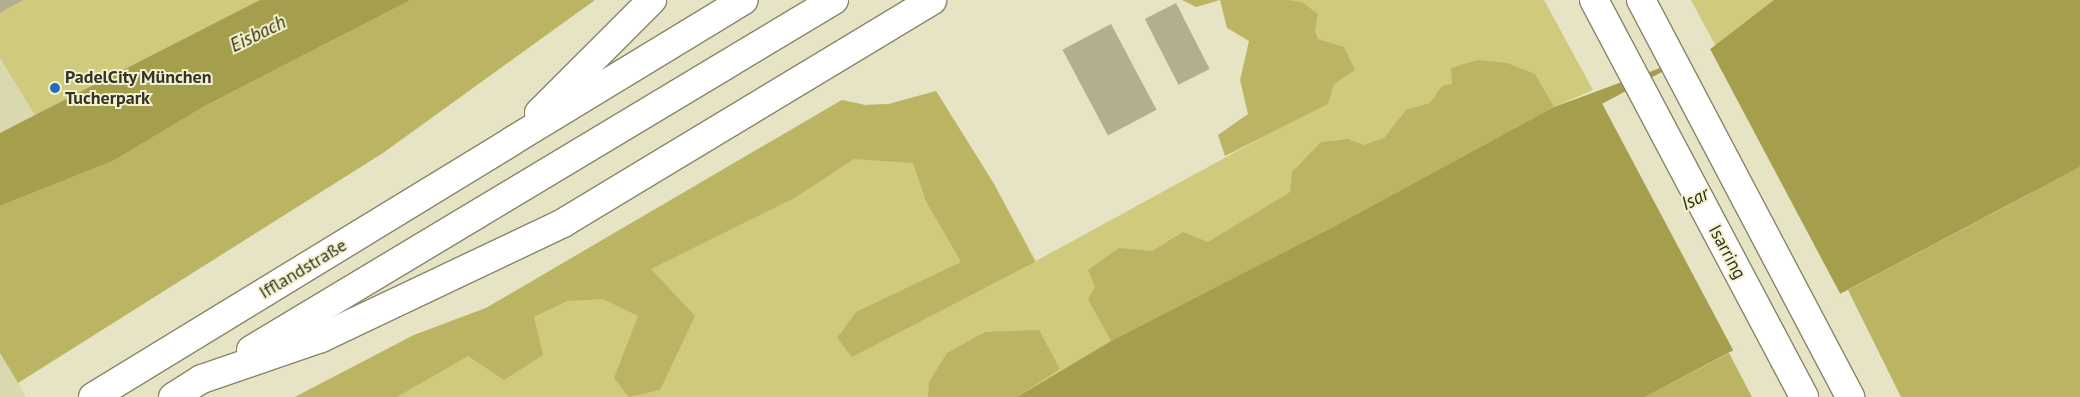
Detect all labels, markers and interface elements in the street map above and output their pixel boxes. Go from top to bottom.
water label: Eisbach [226,11,290,57]
place label: PadelCity München Tucherpark [65,67,212,110]
marker: PadelCity München Tucherpark [49,82,61,94]
water label: Isar [1677,182,1713,216]
street label: Isarring [1704,221,1750,283]
street label: Ifflandstraße [255,234,351,304]

